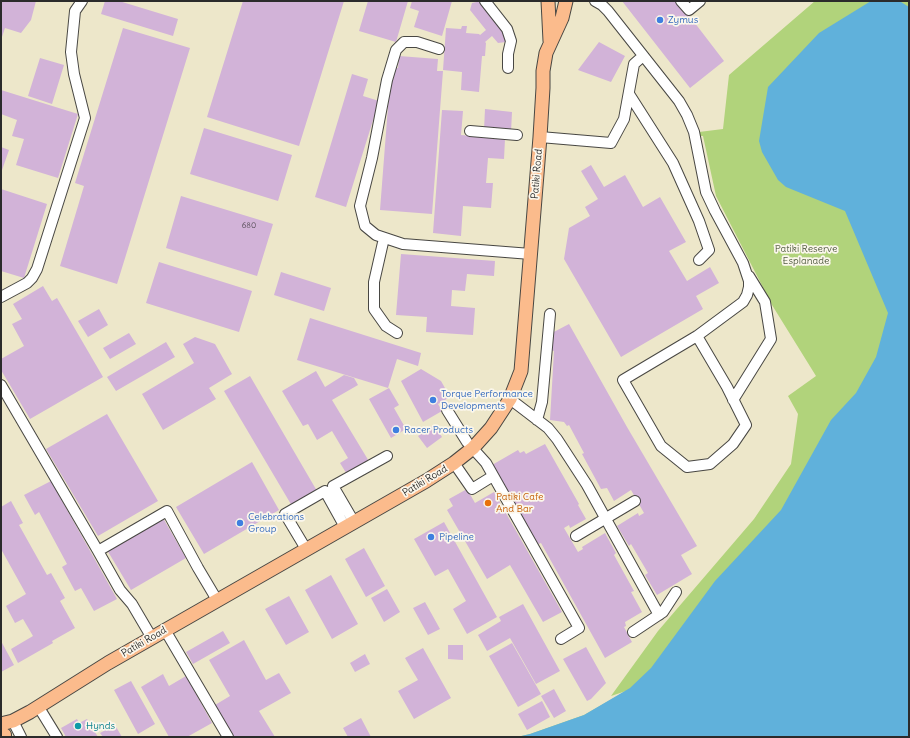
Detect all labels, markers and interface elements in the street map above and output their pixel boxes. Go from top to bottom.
place label: Zymus [668,14,698,26]
marker: Zymus [655,15,665,25]
street label: Patiki Road [529,148,545,200]
house number: 680 [242,221,256,231]
park label: Patiki Reserve Esplanade [775,243,837,266]
place label: Torque Performance Developments [441,388,533,412]
marker: Torque Performance Developments [428,395,438,405]
place label: Racer Products [404,424,473,436]
marker: Racer Products [391,425,401,435]
street label: Patiki Road [400,463,450,499]
place label: Patiki Cafe And Bar [496,491,543,514]
marker: Patiki Cafe And Bar [483,498,493,508]
place label: Celebrations Group [248,511,304,534]
marker: Celebrations Group [235,518,245,528]
place label: Pipeline [439,531,474,543]
marker: Pipeline [426,532,436,542]
street label: Patiki Road [119,624,169,660]
place label: Hynds [86,720,115,732]
marker: Hynds [73,721,83,731]

